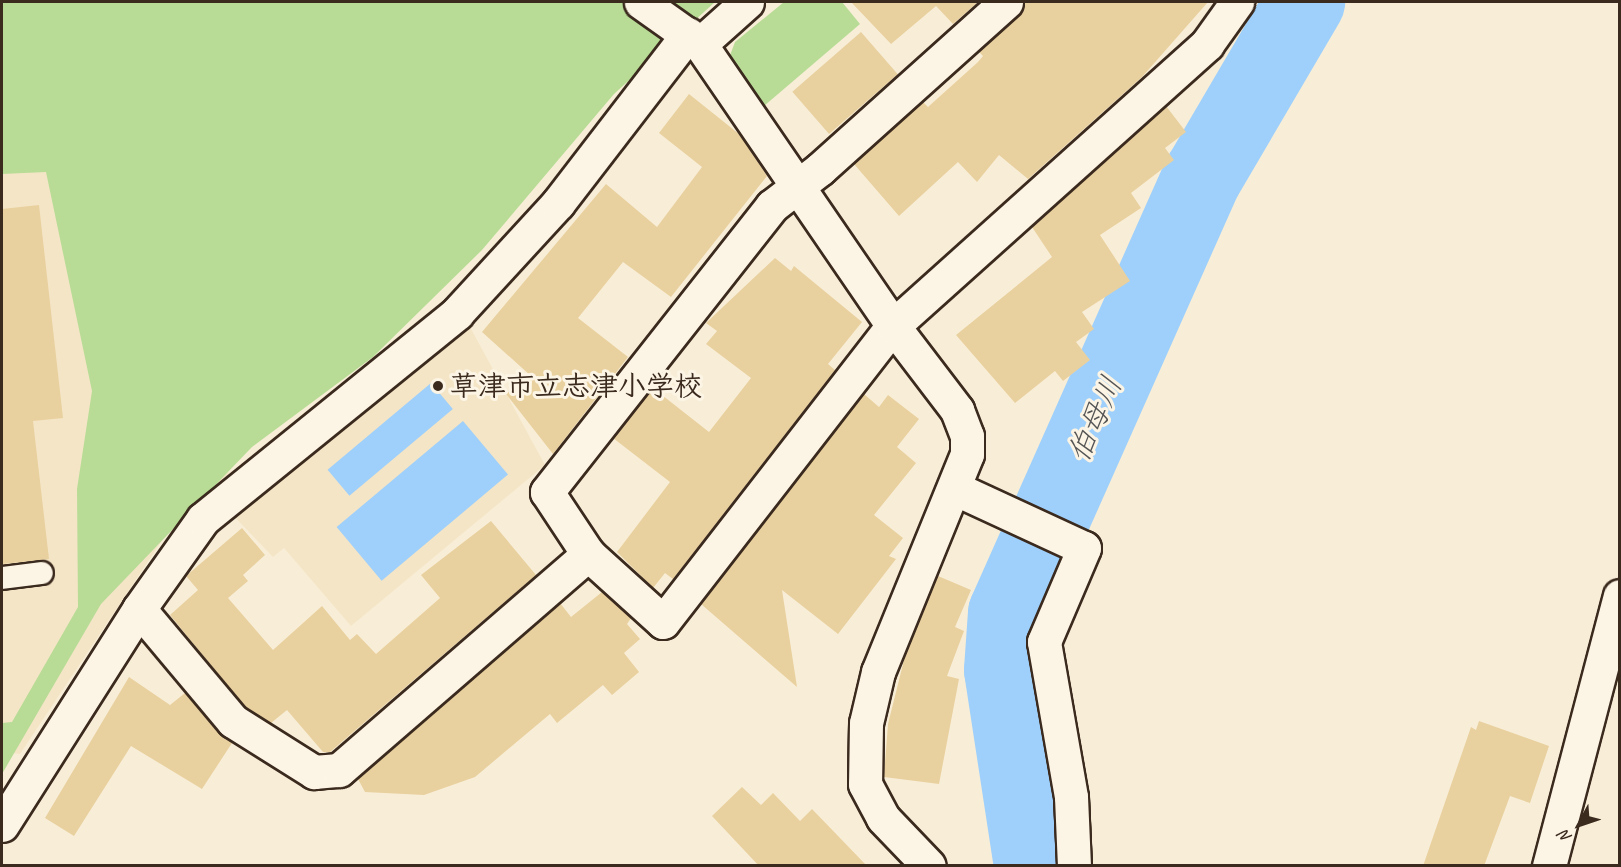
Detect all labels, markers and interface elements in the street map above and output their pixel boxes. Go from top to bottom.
place label: 草津市立志津小学校 [450,369,702,403]
water label: 伯母川 [1060,371,1130,467]
marker: 草津市立志津小学校 [431,379,445,393]
north arrow [1549,795,1609,855]
text: N [1554,826,1576,847]

